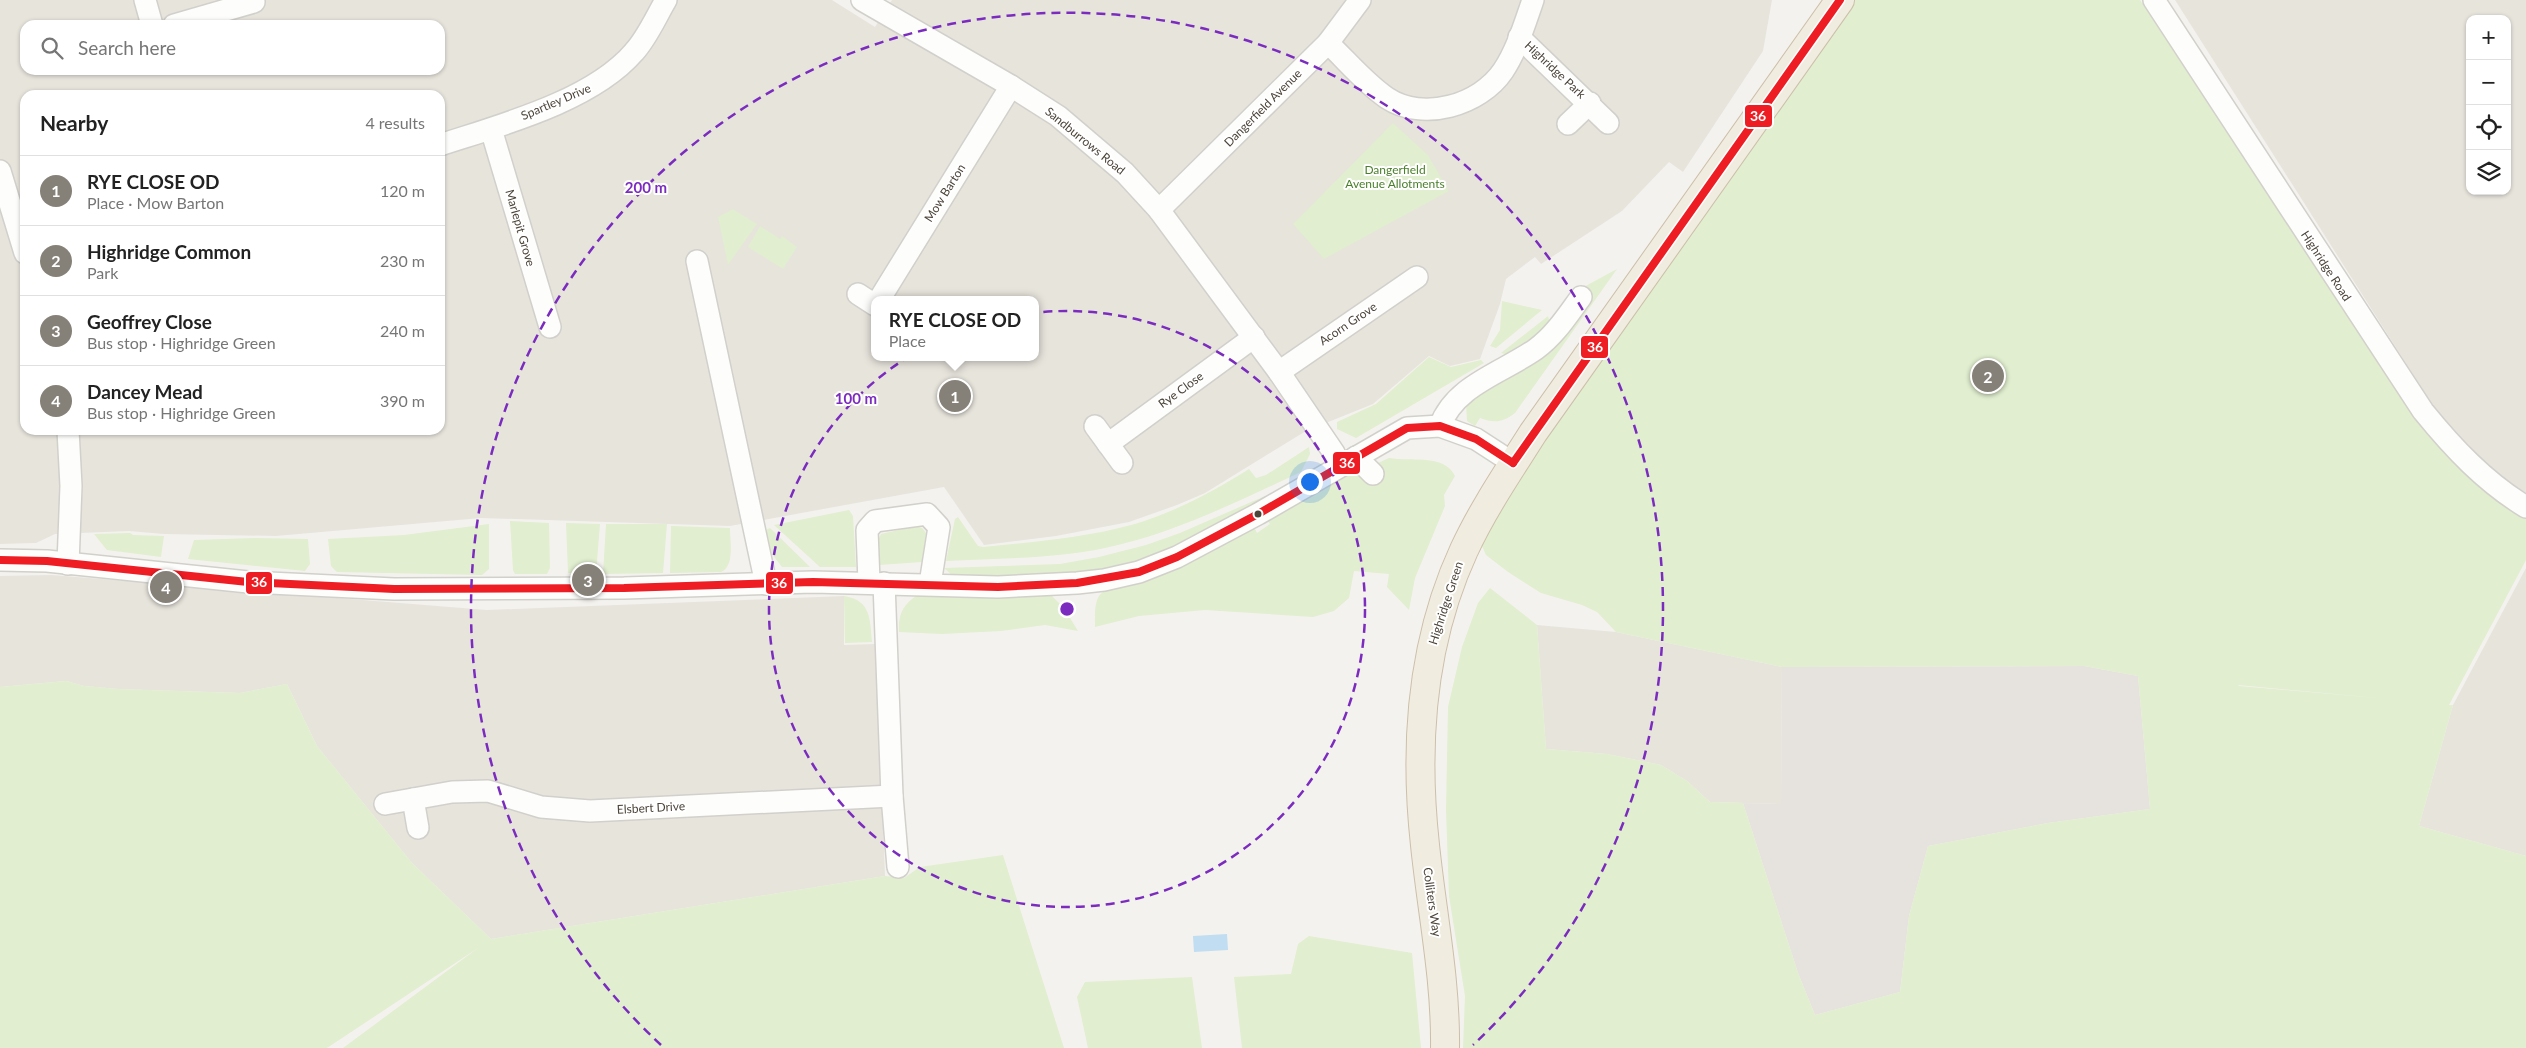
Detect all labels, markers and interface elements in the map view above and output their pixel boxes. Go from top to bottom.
map controls [2466,15,2511,195]
button: + [2466,15,2511,60]
search box [20,20,445,75]
icon: search [38,34,66,62]
text: Search here [78,36,176,59]
street label: Highridge Park [1522,38,1590,102]
button: − [2466,60,2511,105]
street label: Dangerfield Avenue [1221,66,1305,150]
street label: Spartley Drive [519,80,593,123]
street label: Sandburrows Road [1042,104,1128,177]
line badge: 36 [1744,104,1773,128]
button: locate [2466,105,2511,150]
text: 36 [1750,107,1766,124]
text: Nearby [40,110,108,135]
text: 4 results [365,113,425,132]
button: layers [2466,150,2511,195]
street label: Mow Barton [921,161,968,225]
park label: Dangerfield Avenue Allotments [1345,162,1445,191]
text: RYE CLOSE OD [87,170,220,193]
text: 200 m [625,178,667,196]
text: 1 [51,181,61,200]
text: 120 m [380,181,425,200]
street label: Marlepit Grove [502,188,539,268]
text: Place · Mow Barton [87,193,224,212]
street label: Highridge Road [2298,228,2355,304]
text: Highridge Common [87,240,251,263]
text: 2 [51,251,61,270]
text: 230 m [380,251,425,270]
text: Park [87,263,118,282]
popup [871,296,1039,361]
street label: Acorn Grove [1316,299,1379,348]
text: RYE CLOSE OD [889,308,1021,331]
text: Geoffrey Close [87,310,212,333]
text: 3 [51,321,61,340]
text: 240 m [380,321,425,340]
text: Place [889,331,926,350]
text: Bus stop · Highridge Green [87,333,276,352]
line badge: 36 [1580,335,1609,359]
text: 36 [1587,338,1603,355]
pin: 2 [1972,357,2004,395]
street label: Rye Close [1155,368,1206,411]
pin: 1 [939,377,971,415]
text: Dancey Mead [87,380,203,403]
text: 100 m [835,389,877,407]
text: 4 [51,391,61,410]
text: 390 m [380,391,425,410]
text: Bus stop · Highridge Green [87,403,276,422]
line badge: 36 [1332,451,1361,475]
text: 36 [1339,454,1355,471]
your location [1297,469,1323,495]
unlabelled marker [1253,509,1263,519]
street label: Highridge Green [1425,559,1466,646]
pin: 3 [572,561,604,599]
pin: 4 [150,568,182,606]
line badge: 36 [245,571,273,595]
line badge: 36 [765,571,794,595]
text: 36 [251,573,267,590]
text: 36 [771,574,787,591]
centre of rings [1058,600,1076,618]
street label: Elsbert Drive [616,798,685,817]
street label: Colliters Way [1420,866,1445,938]

